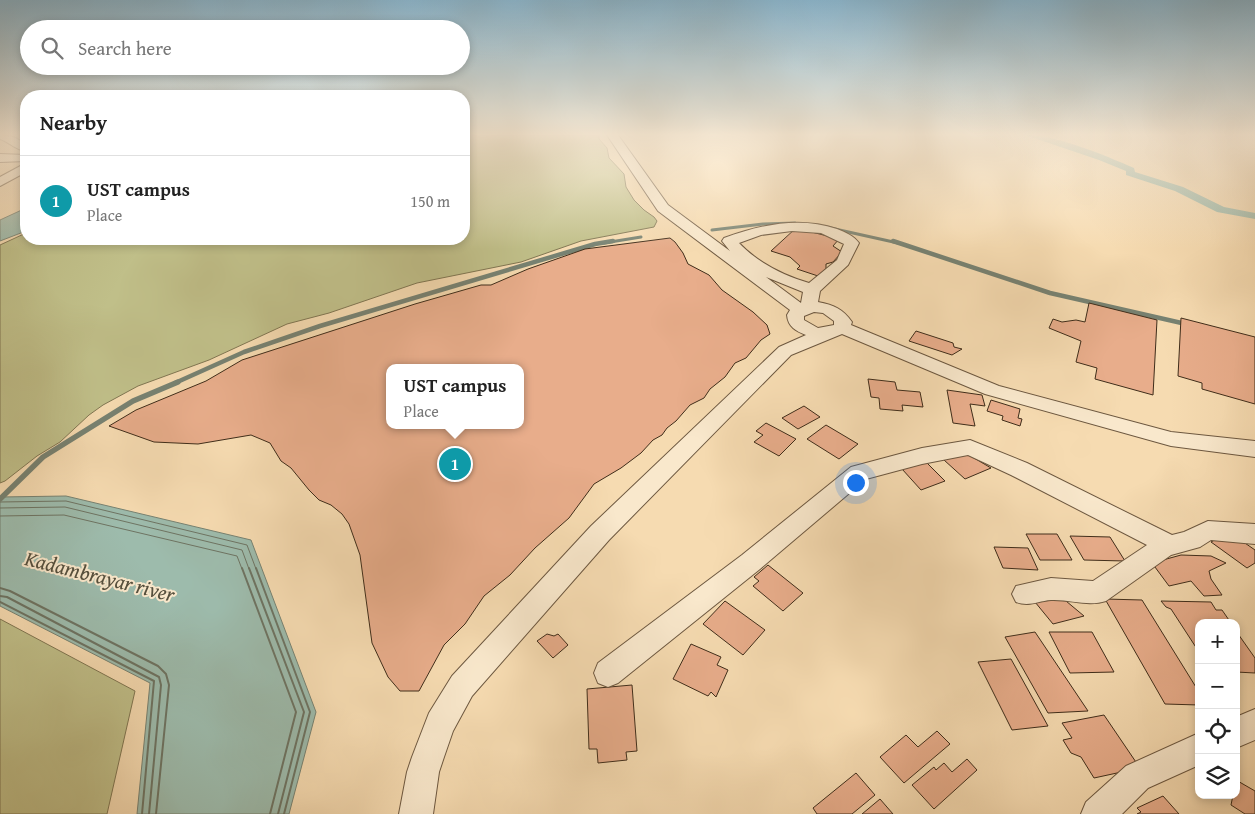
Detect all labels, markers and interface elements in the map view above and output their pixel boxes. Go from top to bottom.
search box [20,20,470,75]
icon: search [38,34,66,62]
text: Search here [78,34,172,62]
text: Nearby [40,107,107,138]
text: UST campus [87,175,190,203]
text: 1 [52,189,60,213]
text: 150 m [410,189,450,213]
text: Place [87,203,122,227]
popup [386,364,524,429]
text: UST campus [404,371,506,399]
text: Place [404,399,439,423]
pin: 1 [439,445,471,483]
your location [843,470,869,496]
water label: Kadambrayar river [21,542,179,610]
map controls [1195,619,1240,799]
button: + [1195,619,1240,664]
button: − [1195,664,1240,709]
button: locate [1195,709,1240,754]
button: layers [1195,754,1240,799]

